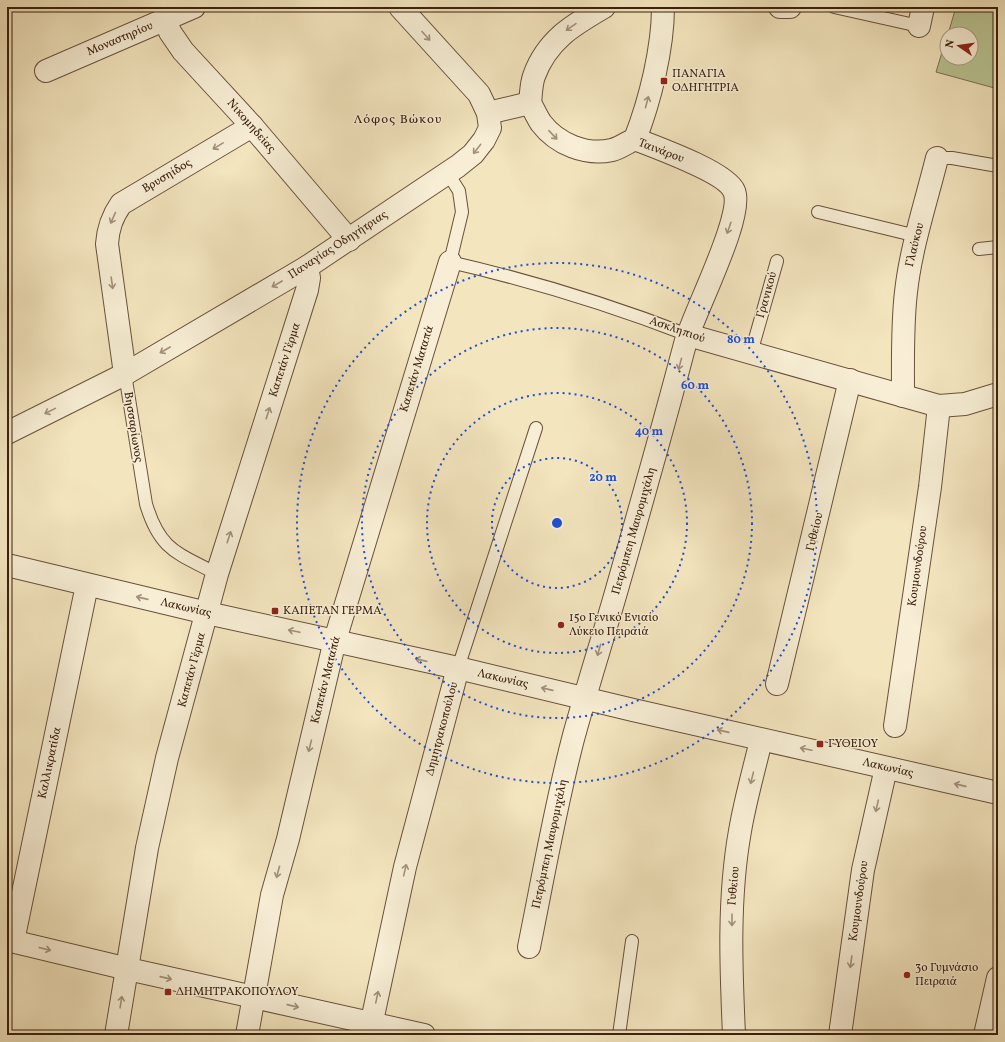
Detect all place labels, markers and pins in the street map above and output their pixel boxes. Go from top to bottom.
place label: ΠΑΝΑΓΙΑ ΟΔΗΓΗΤΡΙΑ [672,66,740,96]
marker: ΠΑΝΑΓΙΑ ΟΔΗΓΗΤΡΙΑ [659,76,669,86]
centre of rings [550,516,564,530]
place label: ΚΑΠΕΤΑΝ ΓΕΡΜΑ [283,603,382,619]
marker: ΚΑΠΕΤΑΝ ΓΕΡΜΑ [270,606,280,616]
place label: 15ο Γενικό Ενιαίο Λύκειο Πειραιά [569,610,658,640]
marker: 15ο Γενικό Ενιαίο Λύκειο Πειραιά [556,620,566,630]
place label: ΓΥΘΕΙΟΥ [828,736,878,752]
marker: ΓΥΘΕΙΟΥ [815,739,825,749]
place label: 3ο Γυμνάσιο Πειραιά [915,960,978,990]
marker: 3ο Γυμνάσιο Πειραιά [902,970,912,980]
place label: ΔΗΜΗΤΡΑΚΟΠΟΥΛΟΥ [176,984,299,1000]
marker: ΔΗΜΗΤΡΑΚΟΠΟΥΛΟΥ [163,987,173,997]

